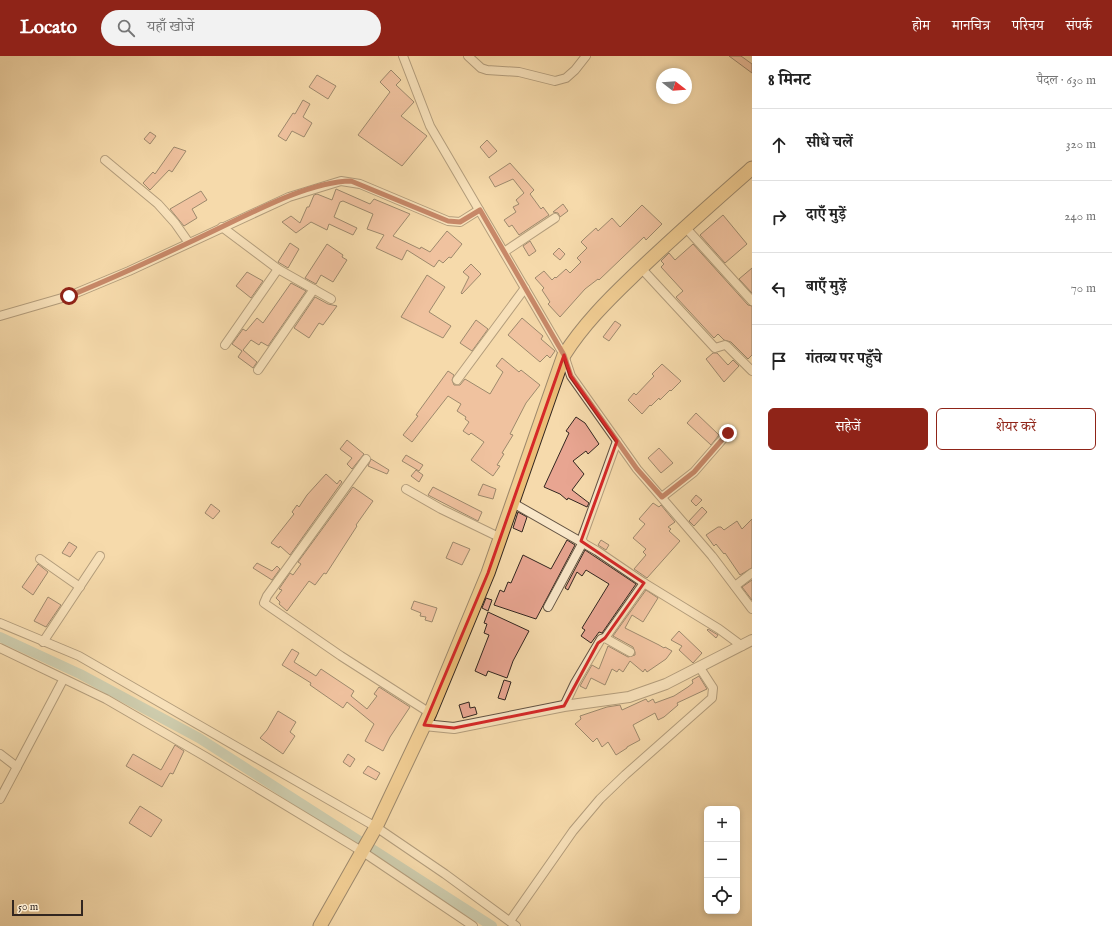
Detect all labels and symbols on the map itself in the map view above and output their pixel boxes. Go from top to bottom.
north arrow [656,68,692,104]
route start [60,287,78,305]
route end [719,424,737,442]
scale bar [12,898,83,917]

